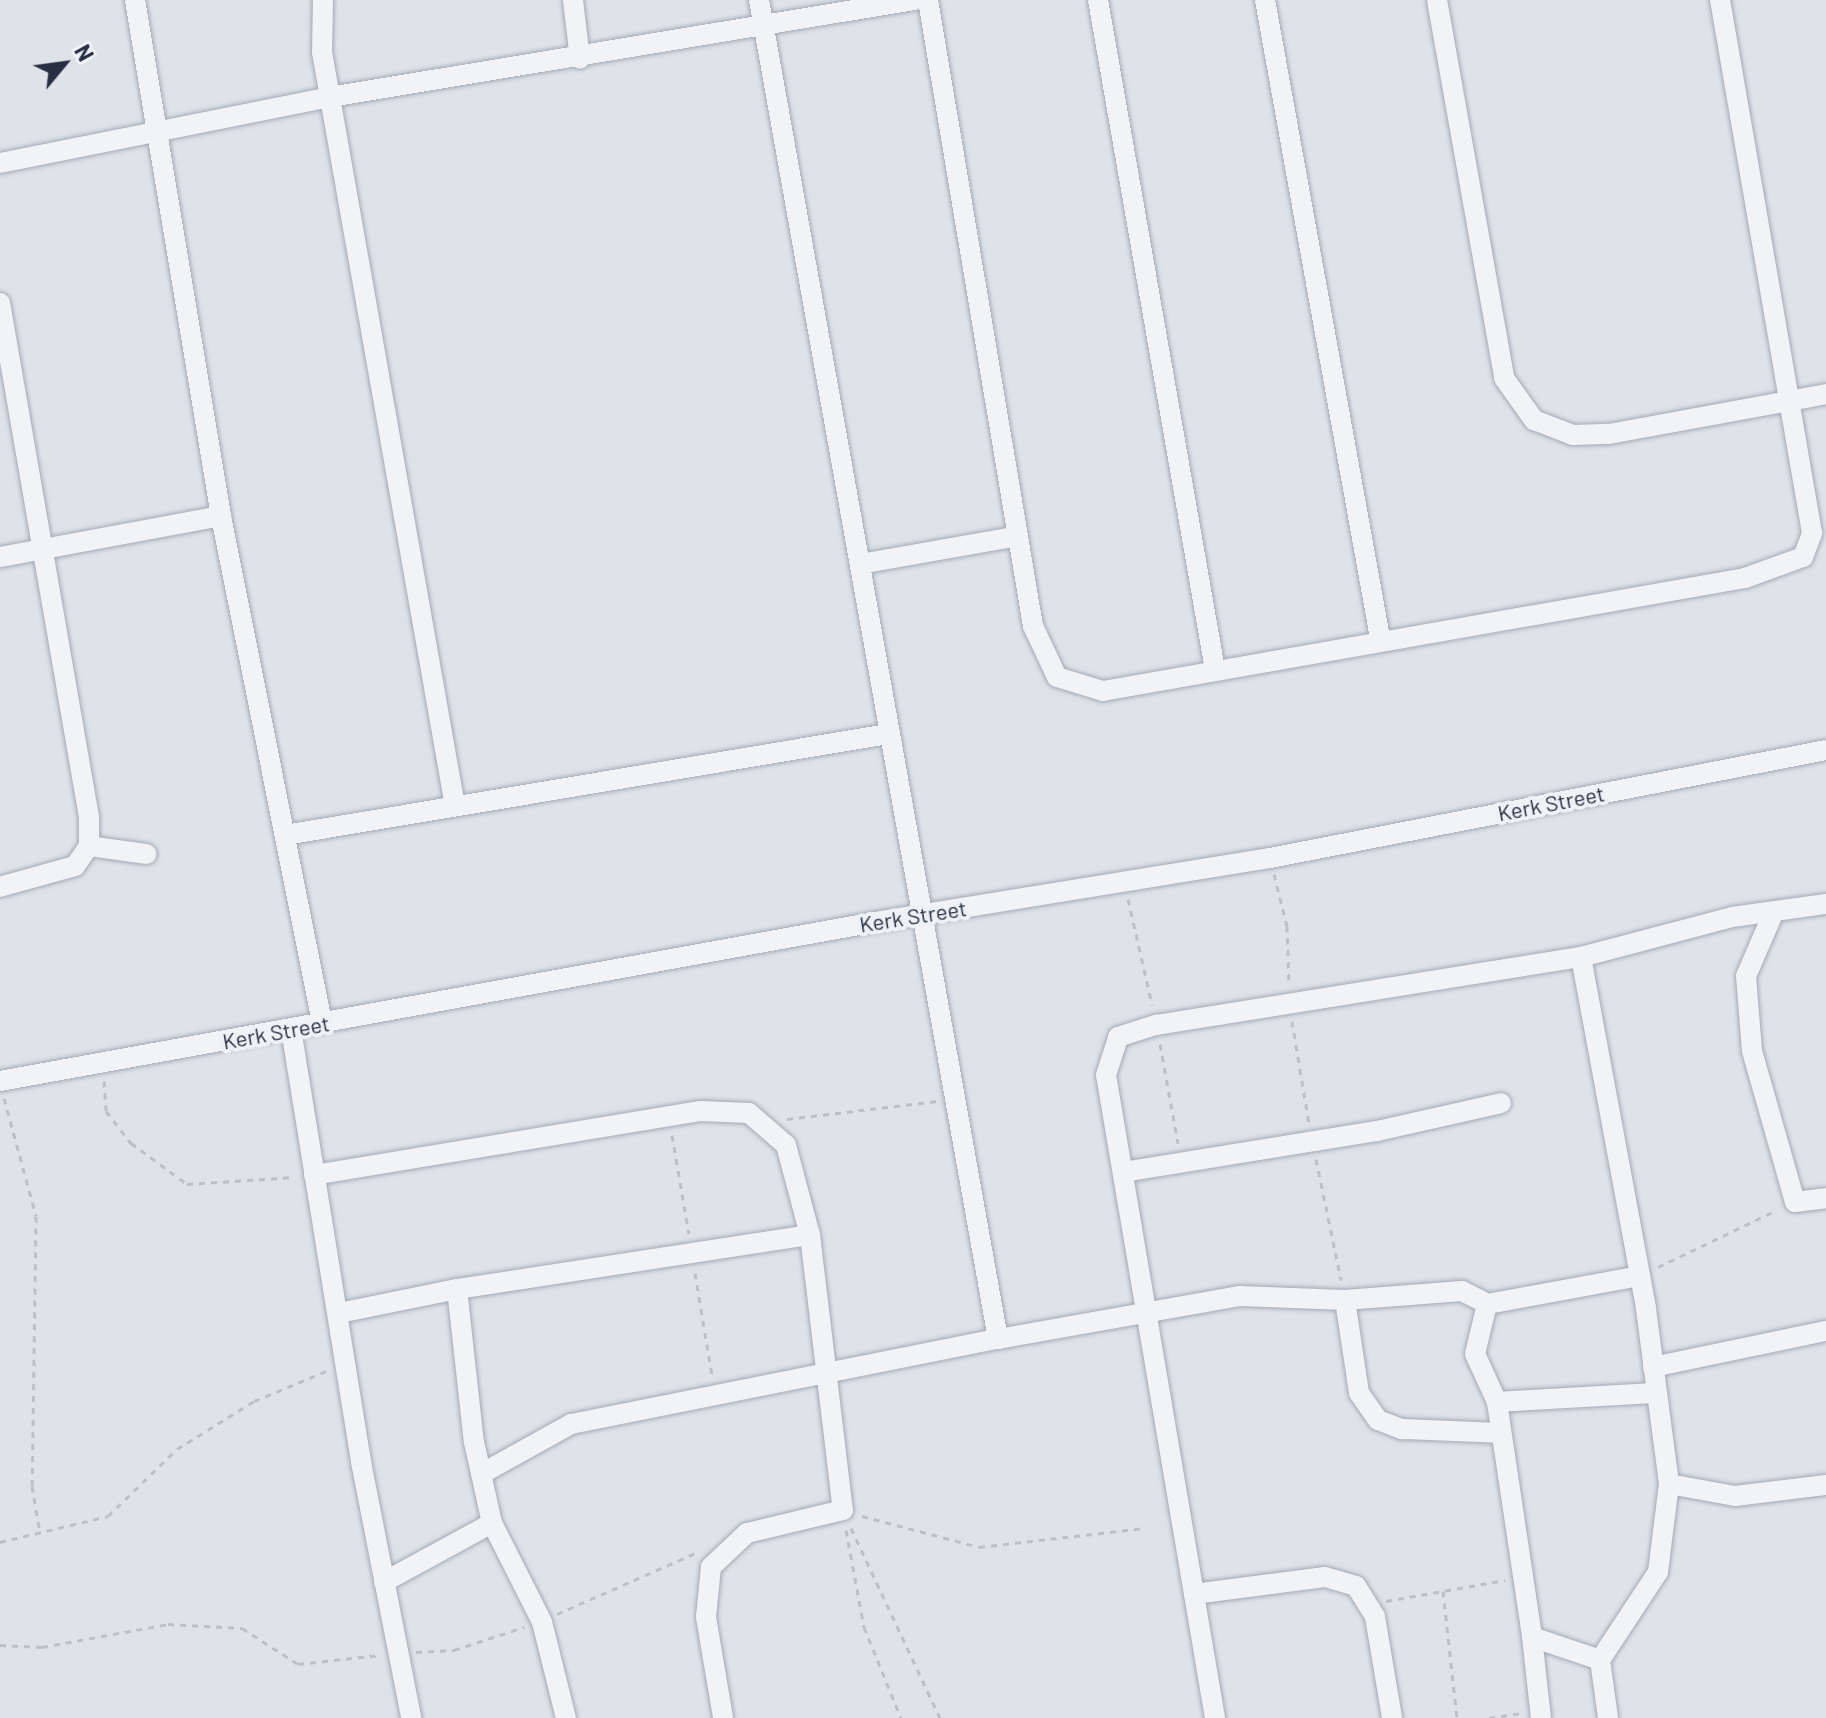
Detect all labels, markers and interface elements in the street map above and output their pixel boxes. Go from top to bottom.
north arrow [24,24,104,104]
text: N [70,40,100,65]
street label: Kerk Street [1495,780,1607,826]
street label: Kerk Street [857,894,969,938]
street label: Kerk Street [220,1010,332,1054]

